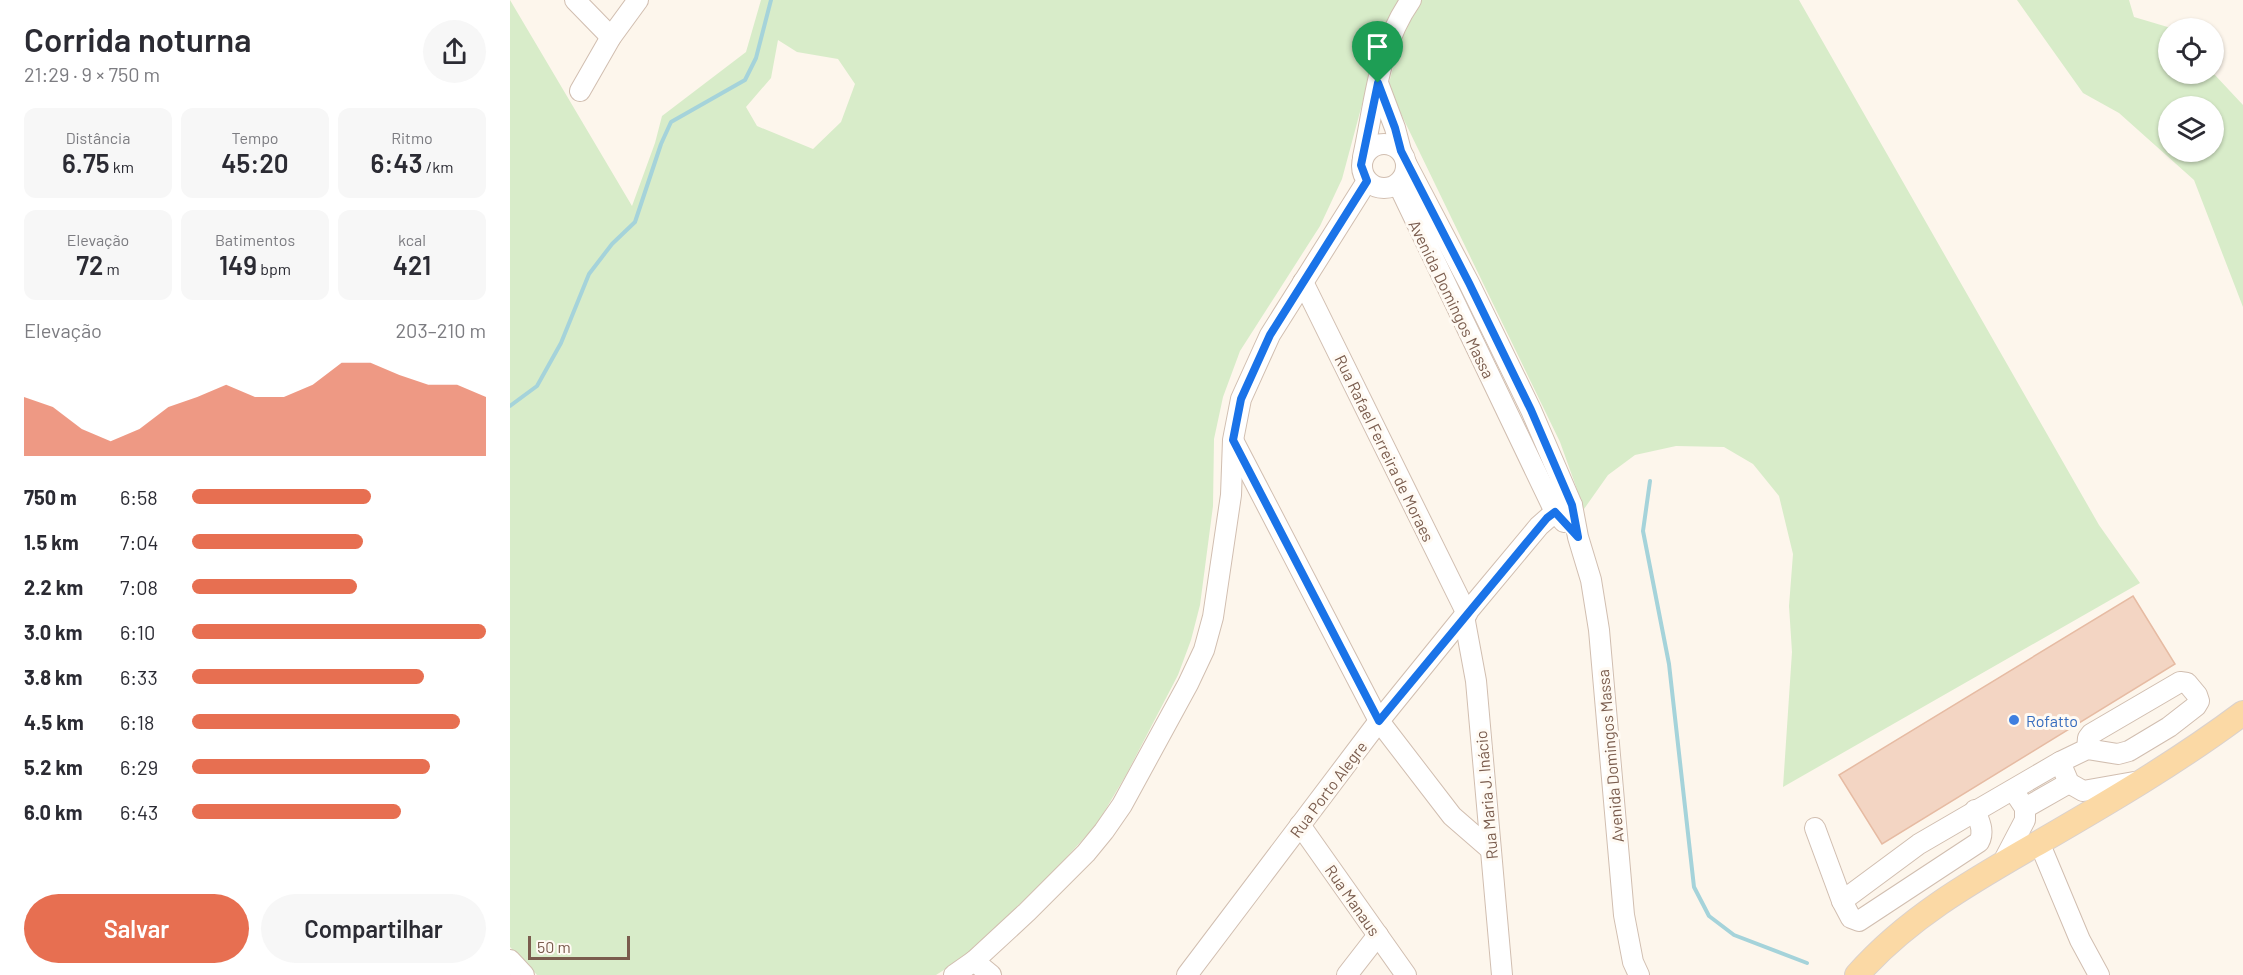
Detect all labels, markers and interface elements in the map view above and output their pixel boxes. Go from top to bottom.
map controls [2158,18,2224,162]
button: locate [2158,18,2224,84]
text: Corrida noturna [24,19,251,59]
button: share [423,20,486,83]
pin [1352,21,1403,83]
icon: arrive [1361,30,1394,63]
text: 21:29 · 9 × 750 m [24,62,160,86]
button: layers [2158,96,2224,162]
text: Distância [66,128,130,147]
text: Tempo [231,128,279,147]
text: Ritmo [391,128,433,147]
text: 6.75 [62,147,109,178]
text: 45:20 [221,147,289,178]
text: 6:43 [371,147,423,178]
text: km [109,157,134,176]
text: /km [423,157,453,176]
street label: Avenida Domingos Massa [1405,217,1499,381]
text: Elevação [67,230,129,249]
text: Batimentos [215,230,295,249]
text: kcal [398,230,426,249]
text: 72 [76,249,103,280]
text: 149 [219,249,257,280]
text: 421 [393,249,431,280]
text: m [103,259,120,278]
text: bpm [257,259,291,278]
text: Elevação [24,318,102,342]
text: 203–210 m [395,318,486,342]
street label: Rua Rafael Ferreira de Moraes [1331,351,1439,545]
text: 750 m [24,485,77,509]
text: 6:58 [120,485,158,509]
text: 1.5 km [24,530,79,554]
text: 7:04 [120,530,159,554]
text: 2.2 km [24,575,83,599]
text: 7:08 [120,575,158,599]
text: 3.0 km [24,620,82,644]
text: 6:10 [120,620,155,644]
text: 3.8 km [24,665,82,689]
text: 6:33 [120,665,158,689]
street label: Avenida Domingos Massa [1593,669,1627,843]
text: 4.5 km [24,710,84,734]
text: 6:18 [120,710,155,734]
place label: Rofatto [2026,711,2078,730]
marker: Rofatto [2007,713,2021,727]
street label: Rua Maria J. Inácio [1471,730,1501,860]
street label: Rua Porto Alegre [1286,737,1370,841]
text: 5.2 km [24,755,83,779]
text: 6:29 [120,755,158,779]
text: 6.0 km [24,800,82,824]
text: 6:43 [120,800,158,824]
street label: Rua Manaus [1322,861,1384,939]
button: Salvar [24,894,249,963]
button: Compartilhar [261,894,486,963]
scale bar [528,933,630,960]
text: 50 m [537,937,571,956]

